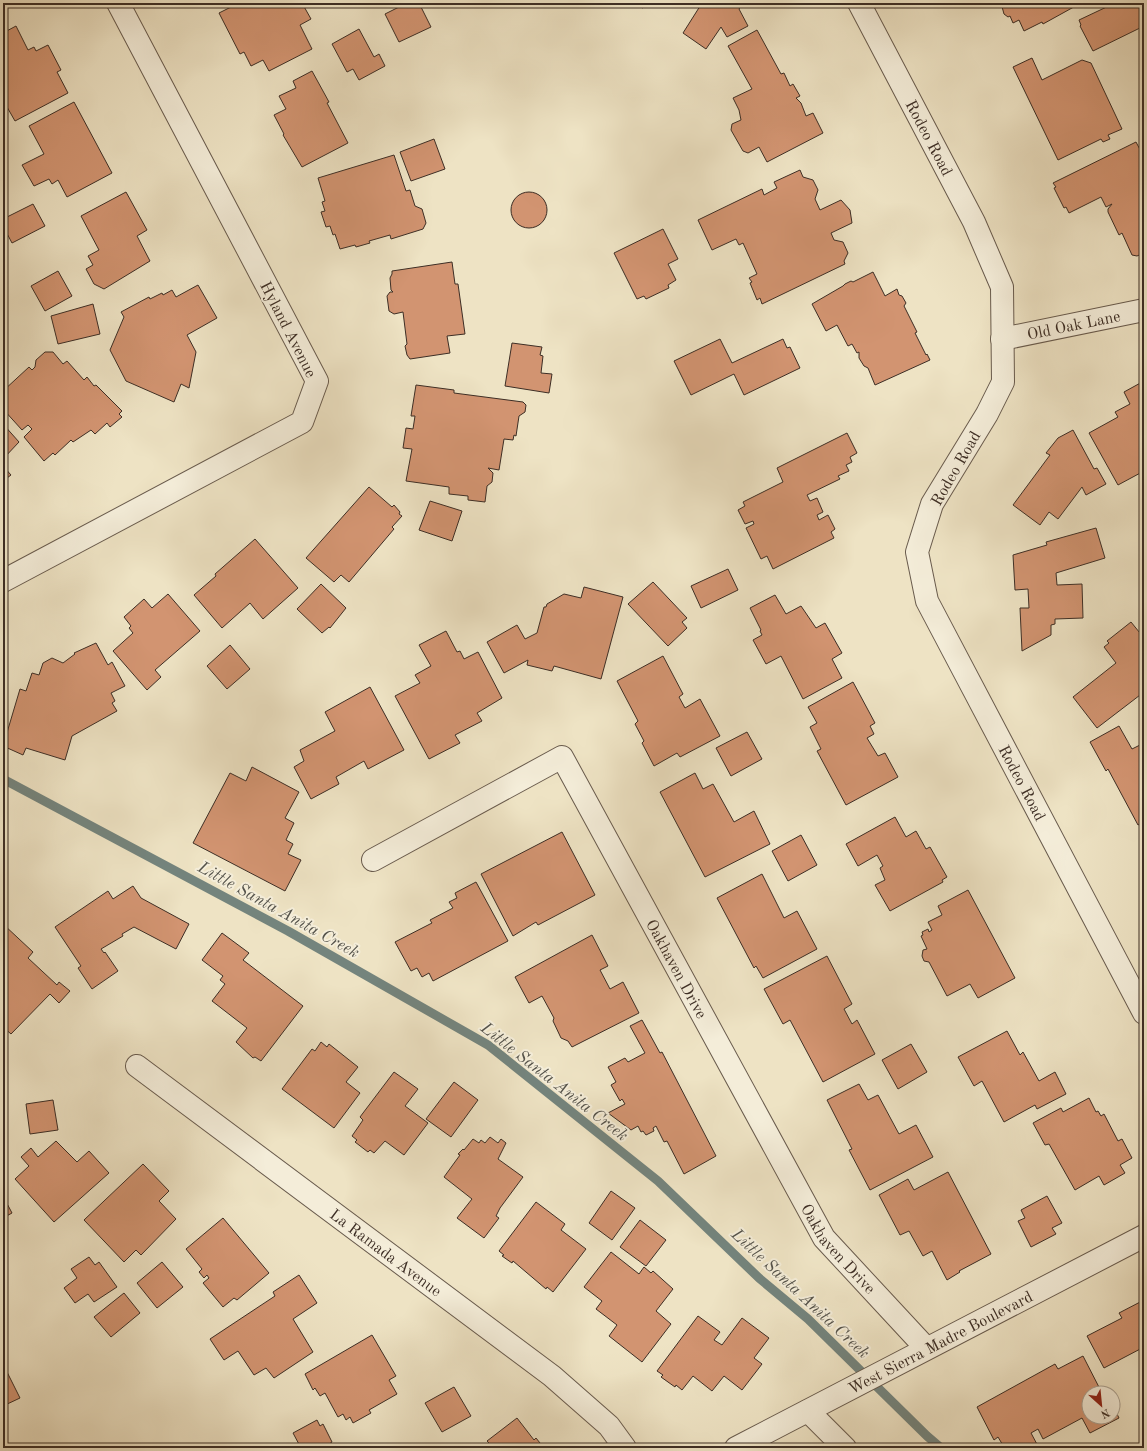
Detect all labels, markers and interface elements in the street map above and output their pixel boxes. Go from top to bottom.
street label: Rodeo Road [901,98,954,179]
street label: Hyland Avenue [256,279,318,381]
street label: Old Oak Lane [1026,309,1122,344]
street label: Rodeo Road [929,429,984,509]
street label: Rodeo Road [994,743,1047,824]
water label: Little Santa Anita Creek [194,858,362,962]
street label: Oakhaven Drive [642,917,709,1022]
water label: Little Santa Anita Creek [477,1019,631,1145]
street label: Oakhaven Drive [797,1202,877,1298]
street label: La Ramada Avenue [326,1207,444,1300]
water label: Little Santa Anita Creek [727,1225,872,1362]
street label: West Sierra Madre Boulevard [846,1289,1036,1398]
north arrow [1081,1385,1121,1425]
text: N [1098,1406,1111,1420]

